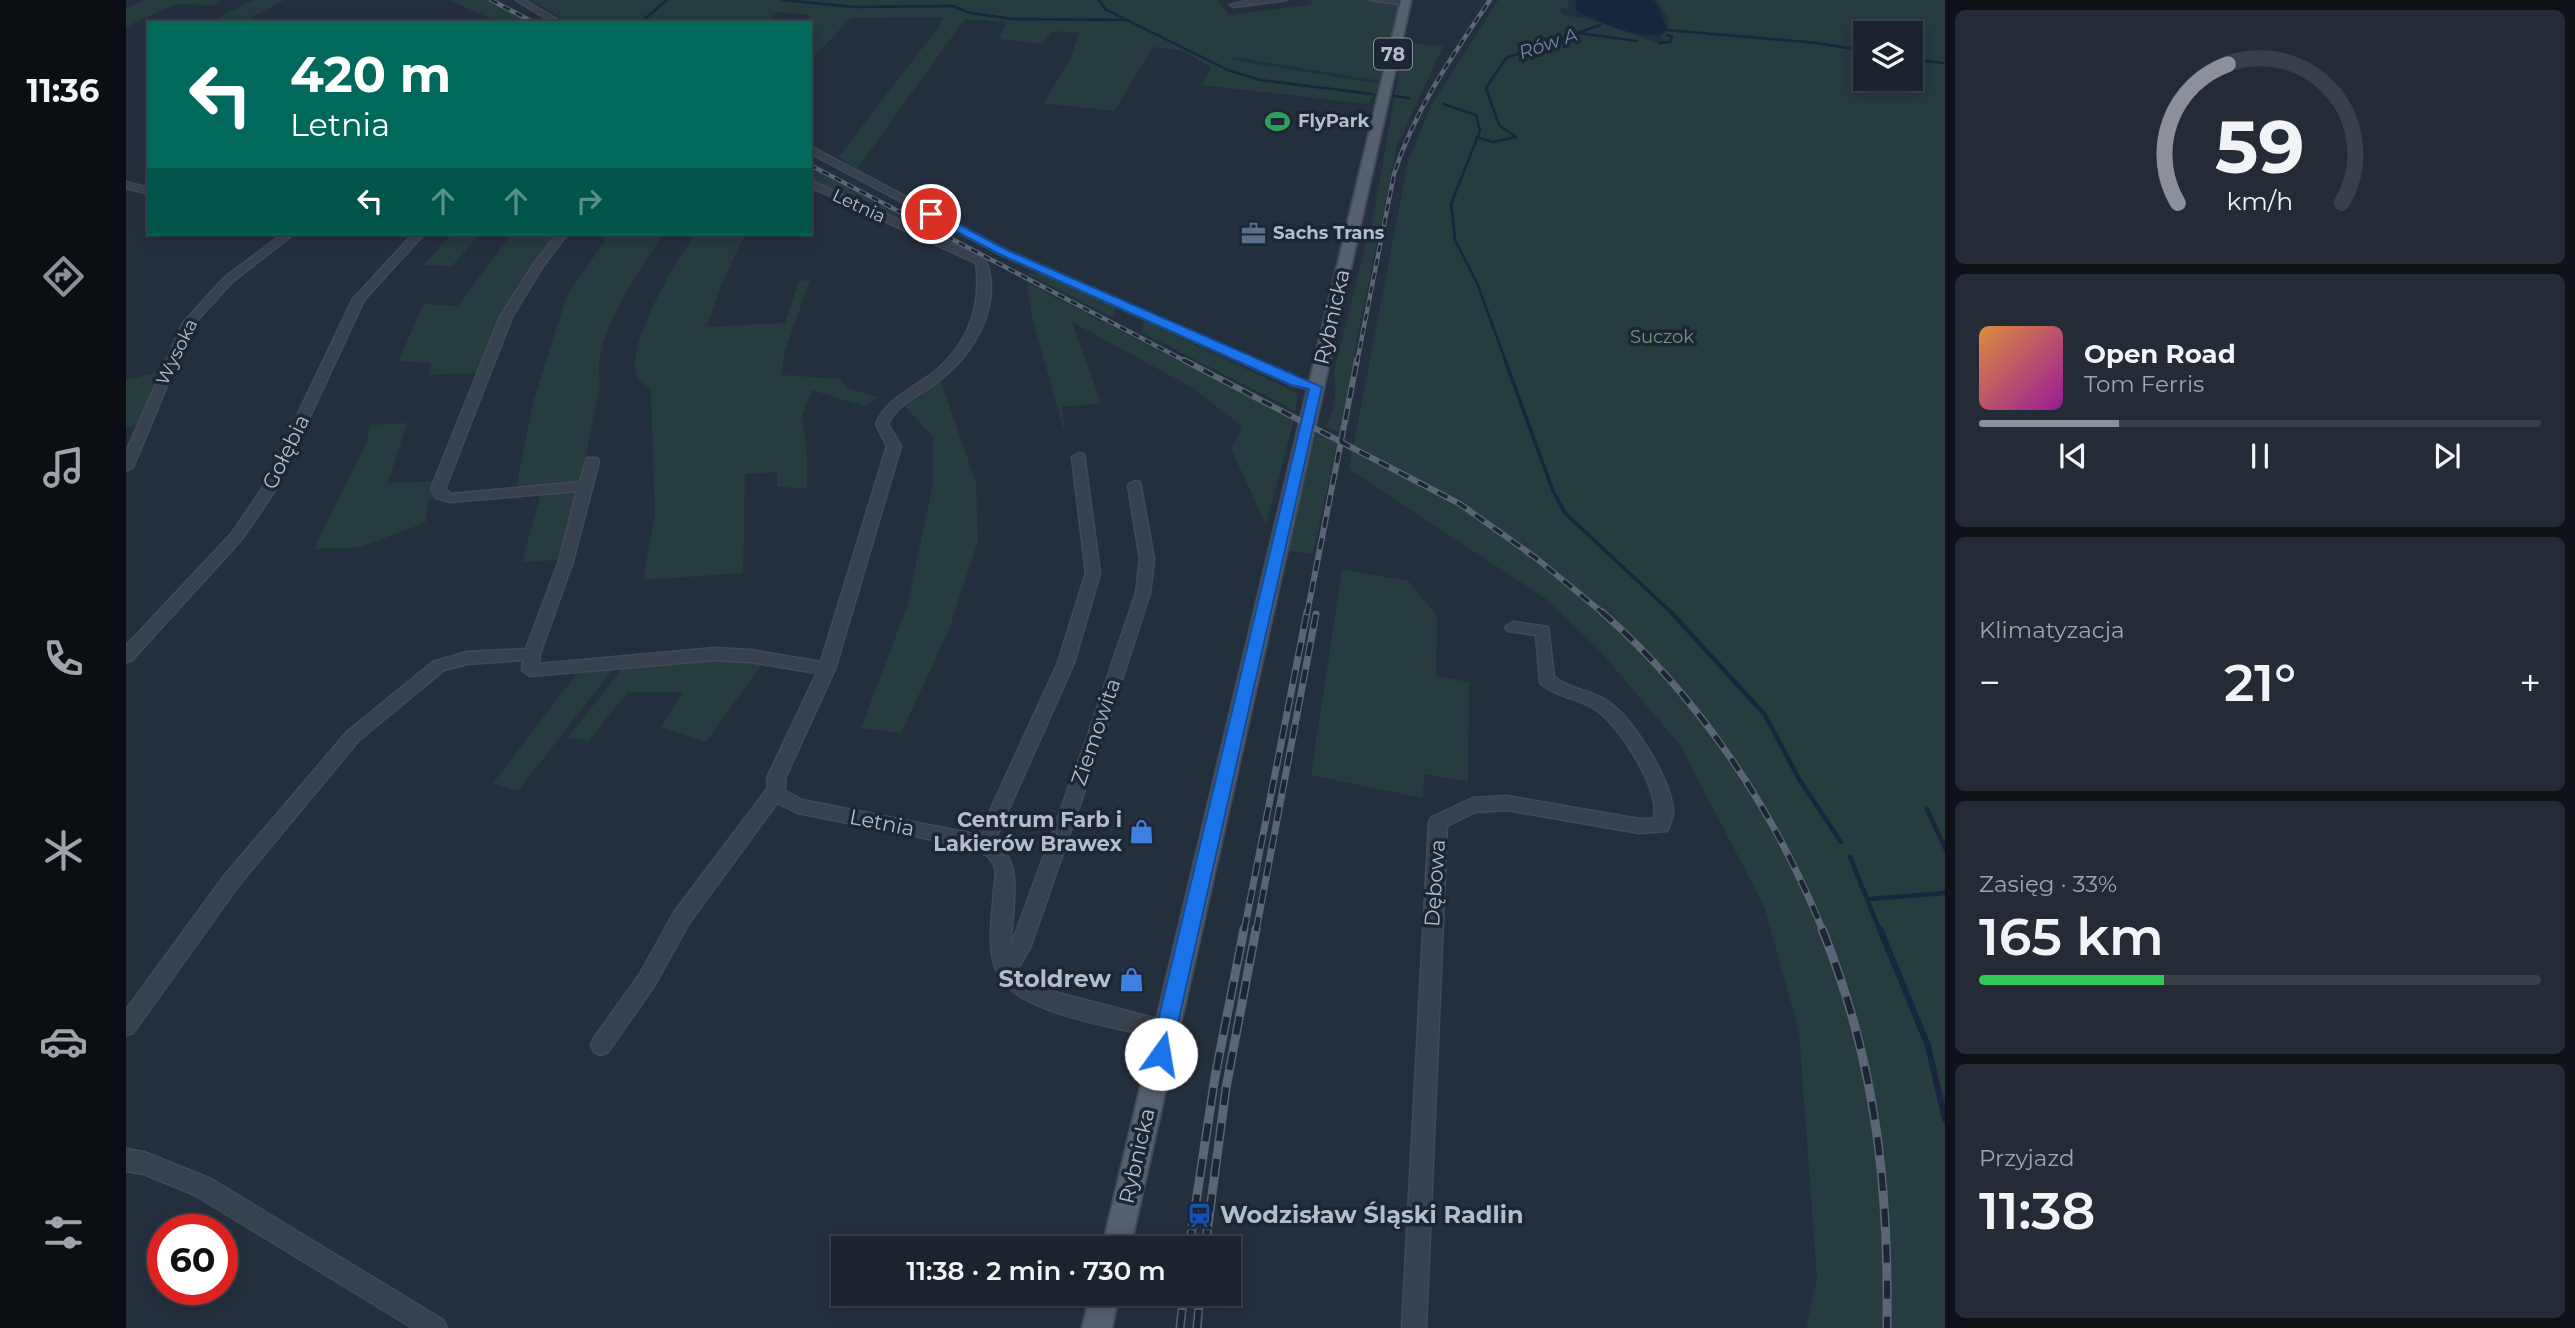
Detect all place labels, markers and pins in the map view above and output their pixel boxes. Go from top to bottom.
sports icon: FlyPark [1264,107,1292,135]
place label: FlyPark [1298,110,1369,132]
pin [901,184,961,244]
office icon: Sachs Trans [1239,219,1267,247]
place label: Sachs Trans [1273,222,1385,244]
place label: Centrum Farb i Lakierów Brawex [933,807,1122,856]
shop icon: Centrum Farb i Lakierów Brawex [1128,818,1156,846]
place label: Stoldrew [999,964,1112,993]
shop icon: Stoldrew [1117,965,1145,993]
place label: Wodzisław Śląski Radlin [1220,1200,1524,1229]
station icon: Wodzisław Śląski Radlin [1186,1201,1214,1229]

